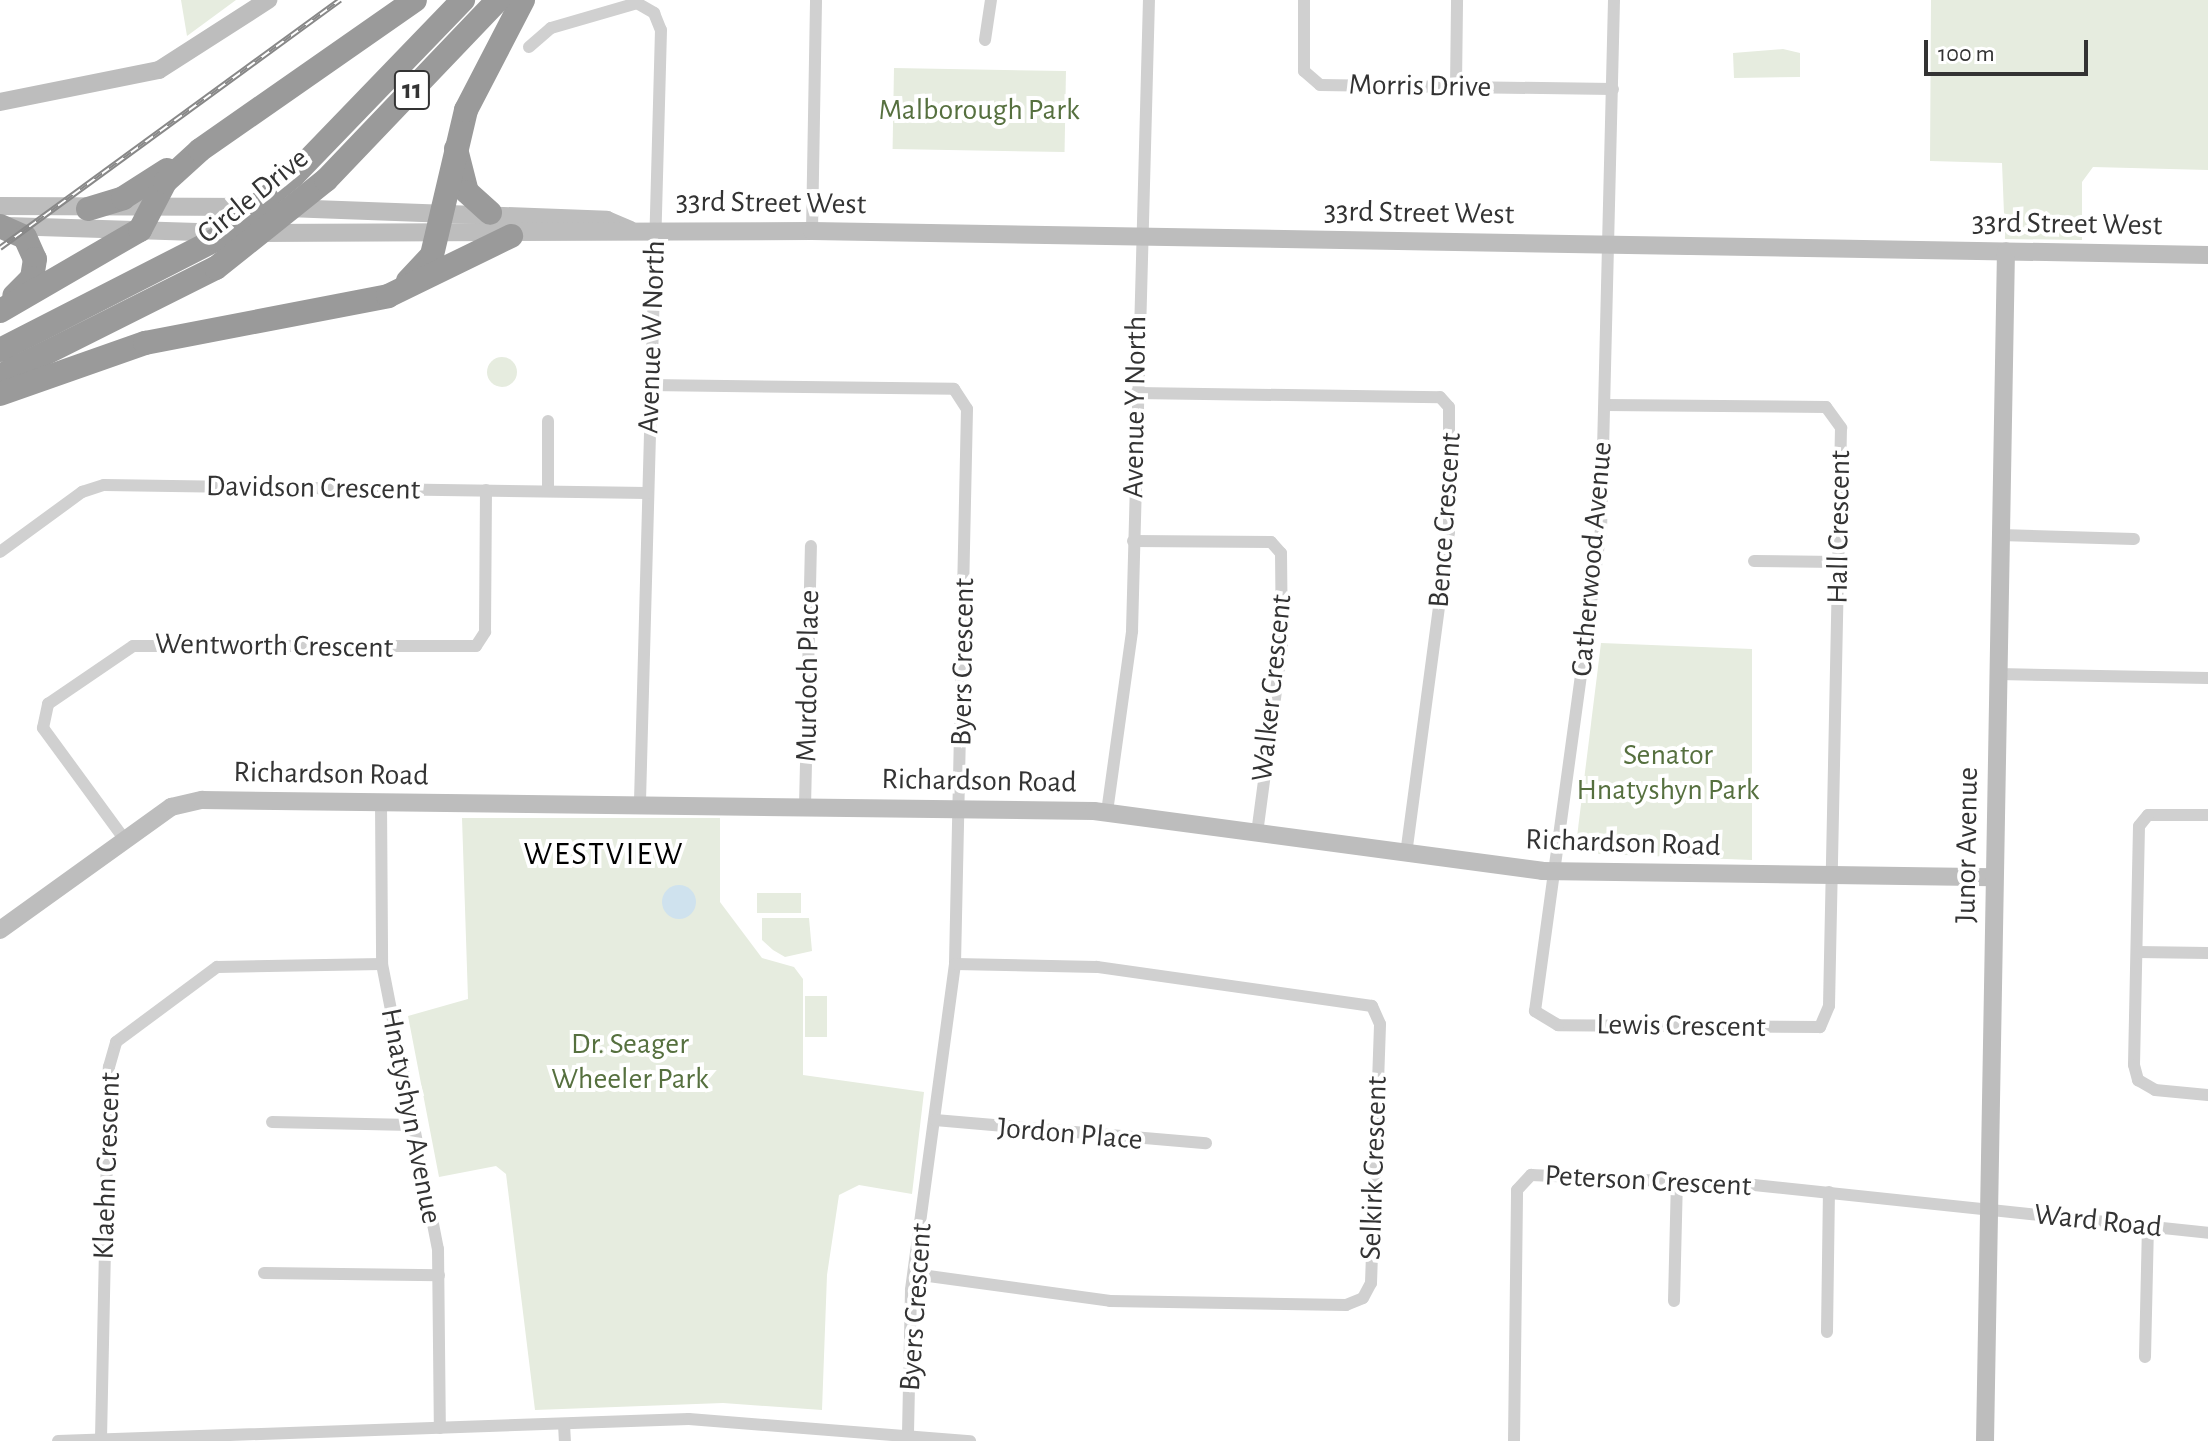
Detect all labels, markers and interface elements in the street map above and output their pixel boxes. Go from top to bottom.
scale bar [1928,24,2092,74]
text: 100 m [1938,42,1995,66]
road number: 11 [392,66,432,114]
street label: Morris Drive [1348,67,1492,105]
park label: Malborough Park [878,92,1080,128]
street label: Circle Drive [190,140,316,252]
street label: 33rd Street West [675,183,867,223]
street label: 33rd Street West [1323,193,1515,233]
street label: 33rd Street West [1971,204,2163,244]
street label: Avenue W North [631,240,673,434]
street label: Avenue Y North [1115,316,1155,498]
street label: Bence Crescent [1421,431,1469,609]
street label: Catherwood Avenue [1564,440,1620,678]
street label: Hall Crescent [1820,450,1858,604]
street label: Davidson Crescent [206,468,420,508]
street label: Byers Crescent [944,578,982,746]
street label: Murdoch Place [788,590,828,762]
street label: Walker Crescent [1244,593,1300,783]
street label: Wentworth Crescent [154,626,394,666]
park label: Senator Hnatyshyn Park [1576,737,1760,808]
street label: Richardson Road [233,754,429,794]
street label: Richardson Road [881,761,1077,801]
street label: Junor Avenue [1948,767,1986,923]
street label: Richardson Road [1525,822,1721,864]
district label: WESTVIEW [524,835,684,873]
street label: Hnatyshyn Avenue [372,1005,450,1227]
street label: Lewis Crescent [1596,1007,1766,1045]
park label: Dr. Seager Wheeler Park [551,1026,709,1096]
street label: Klaehn Crescent [86,1072,128,1260]
street label: Selkirk Crescent [1353,1075,1395,1261]
street label: Jordon Place [996,1110,1144,1158]
street label: Peterson Crescent [1544,1158,1752,1204]
street label: Ward Road [2032,1196,2164,1246]
street label: Byers Crescent [892,1222,940,1392]

